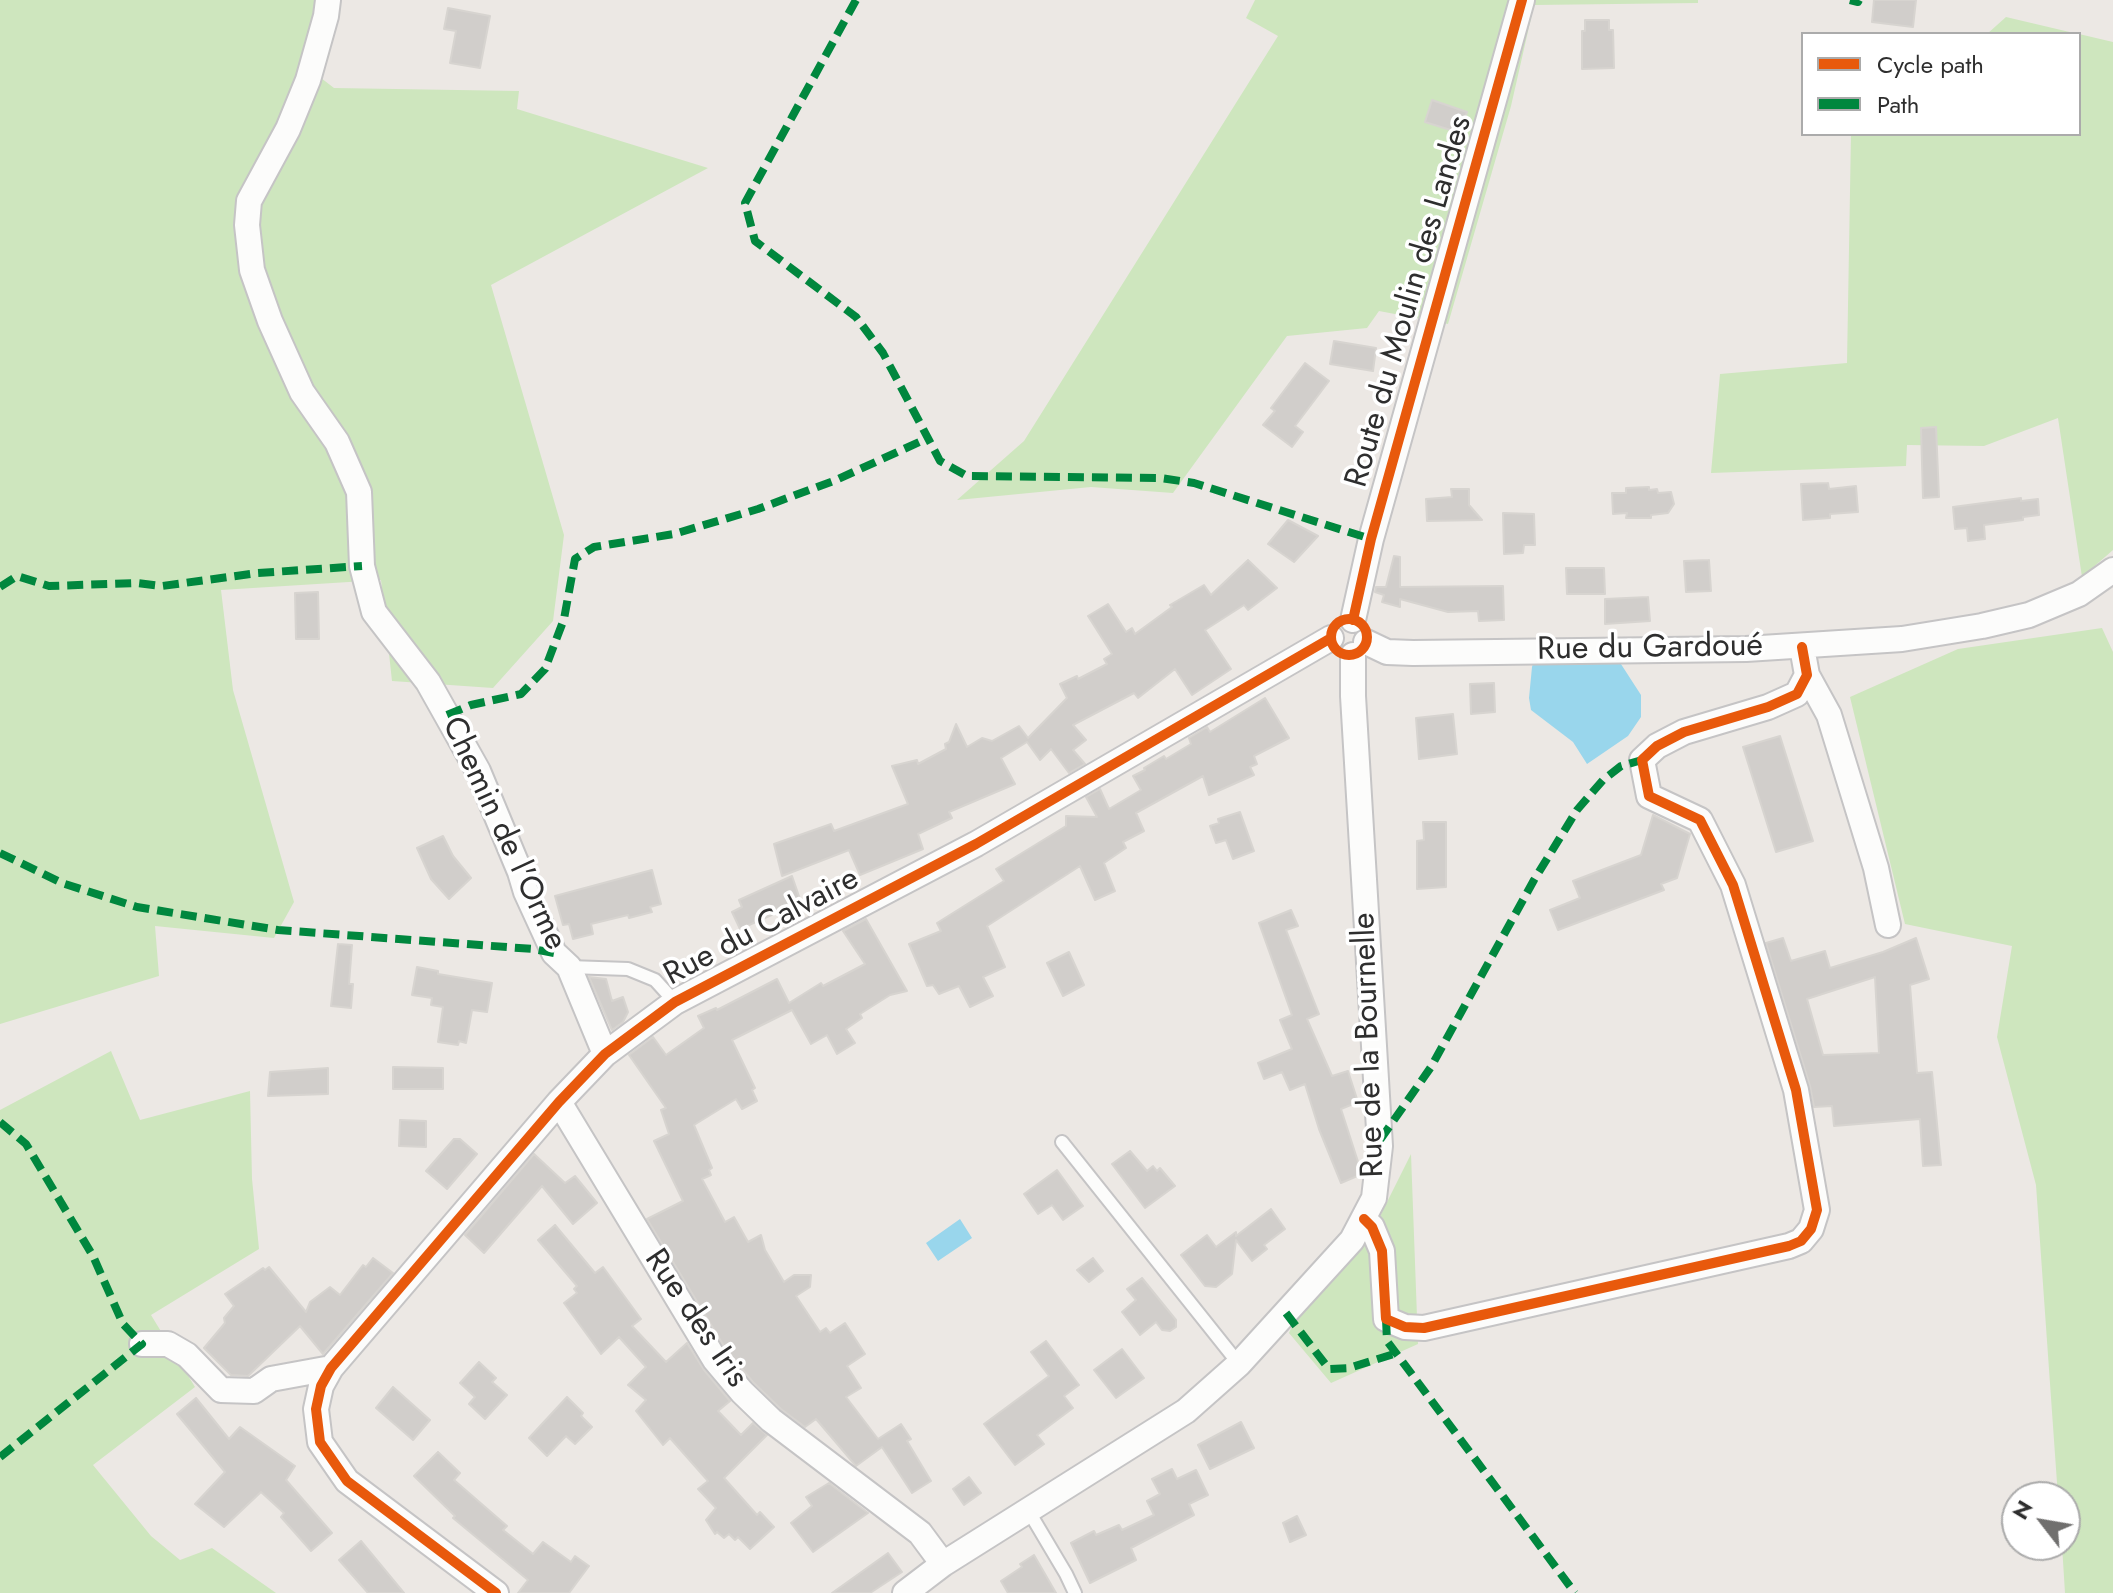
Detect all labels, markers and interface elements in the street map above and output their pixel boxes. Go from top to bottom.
legend [1801,32,2081,136]
text: Cycle path [1877,47,1984,82]
text: Path [1877,87,1919,122]
street label: Route du Moulin des Landes [1339,112,1481,492]
street label: Rue du Gardoué [1537,628,1763,670]
street label: Chemin de l'Orme [432,712,574,956]
street label: Rue du Calvaire [658,861,866,995]
street label: Rue de la Bournelle [1346,912,1394,1178]
street label: Rue des Iris [635,1243,755,1395]
north arrow [2001,1481,2081,1561]
text: N [2004,1494,2040,1525]

